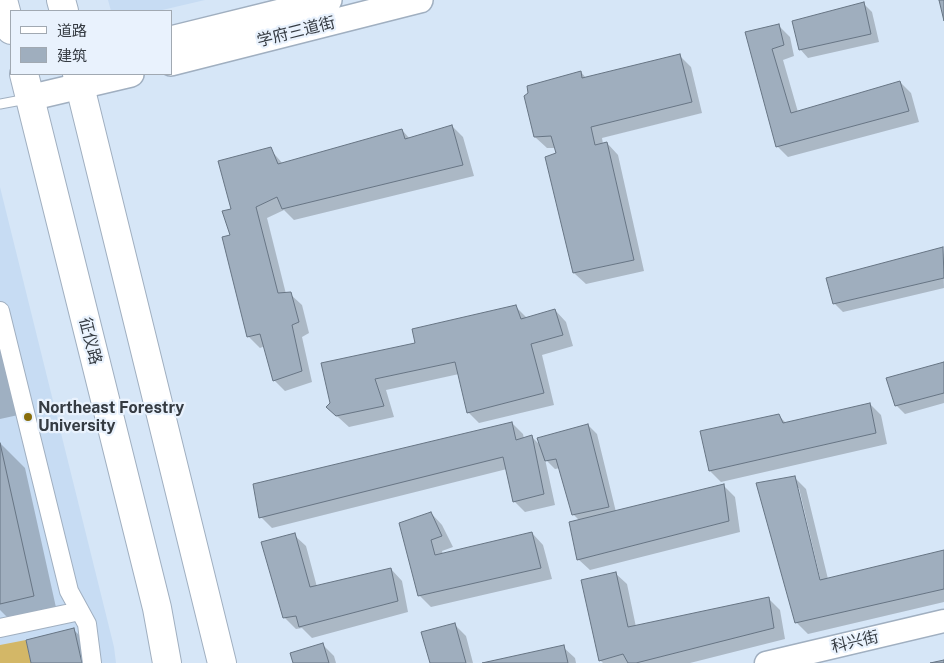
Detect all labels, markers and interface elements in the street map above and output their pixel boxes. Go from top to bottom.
legend [10,10,172,75]
street label: 学府三道街 [255,13,337,51]
text: 道路 [57,22,87,39]
text: 建筑 [57,47,87,64]
street label: 征仪路 [75,315,105,367]
place label: Northeast Forestry University [38,398,184,436]
marker: Northeast Forestry University [22,411,34,423]
street label: 科兴街 [829,627,881,657]

